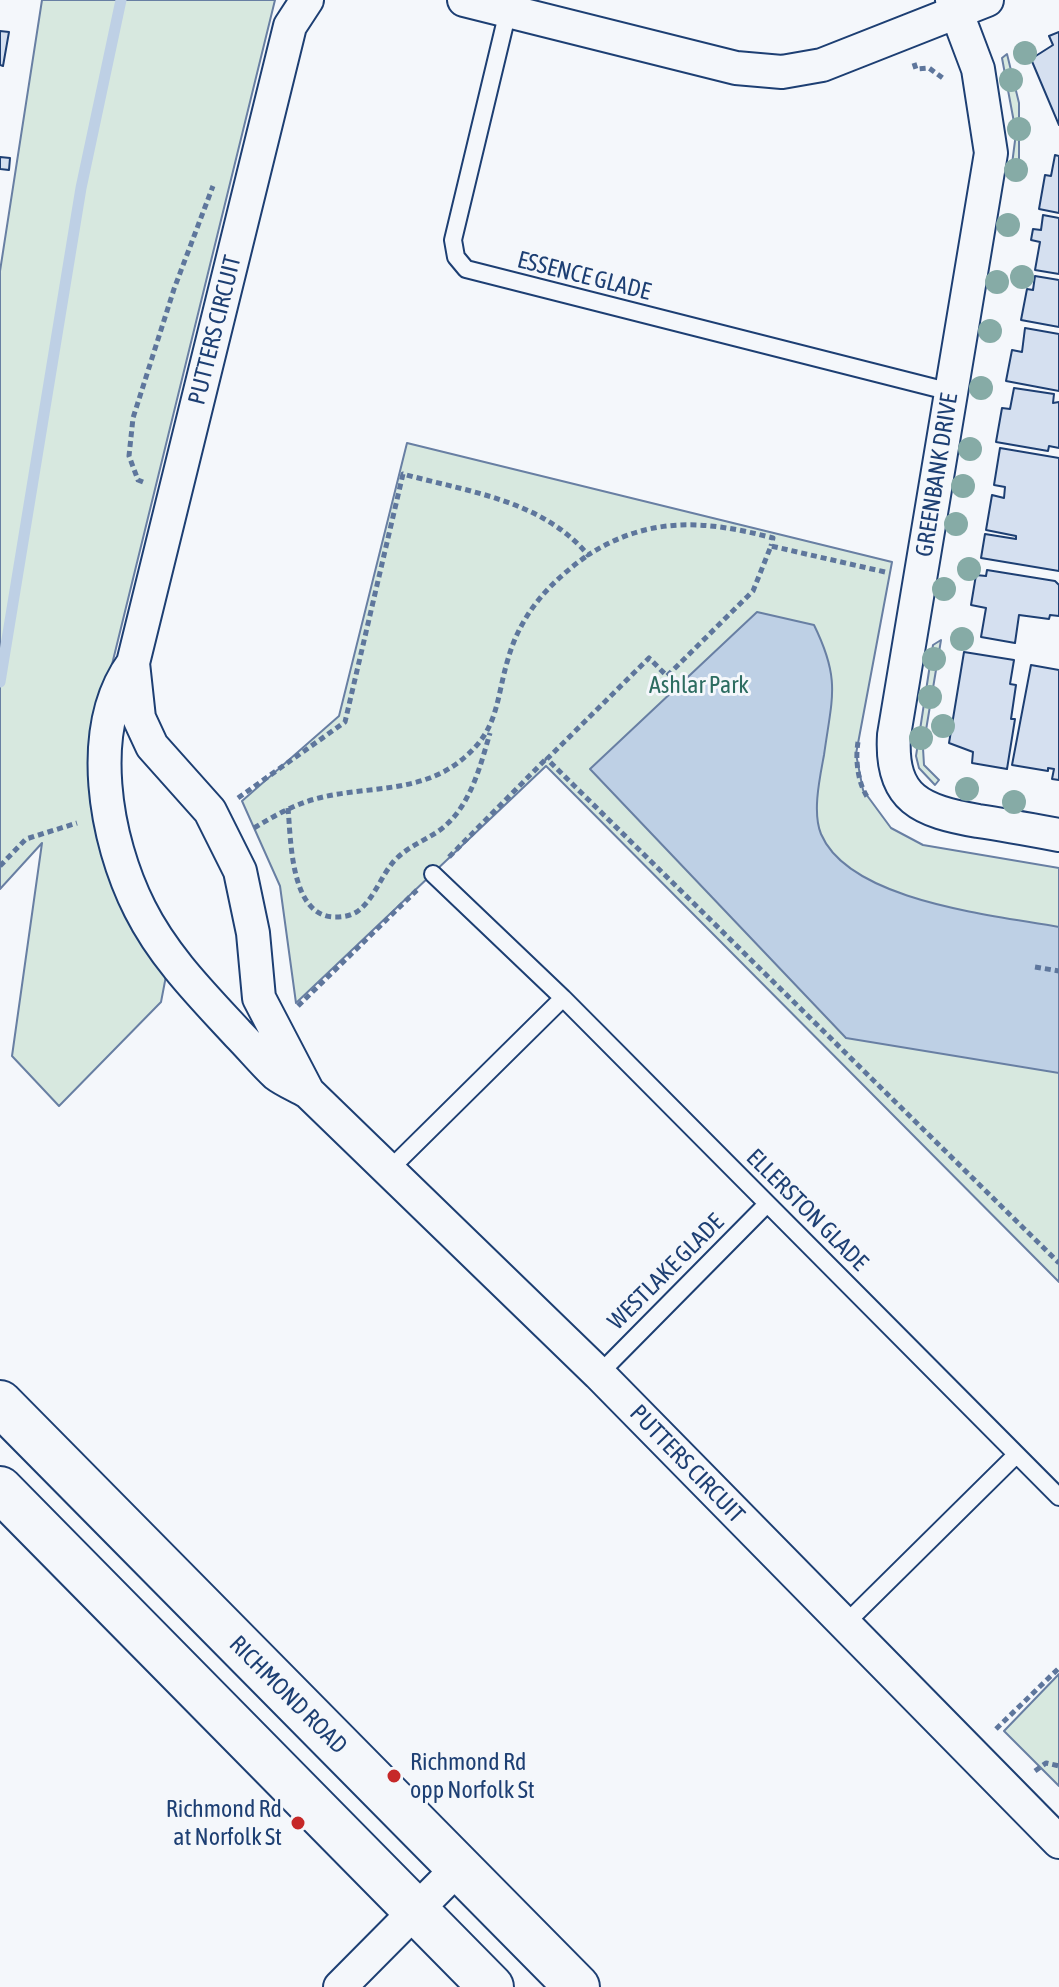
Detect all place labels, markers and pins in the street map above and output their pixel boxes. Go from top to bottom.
place label: Richmond Rd opp Norfolk St [410,1748,535,1804]
marker: Richmond Rd opp Norfolk St [385,1767,403,1785]
place label: Richmond Rd at Norfolk St [166,1795,282,1851]
marker: Richmond Rd at Norfolk St [289,1814,307,1832]

